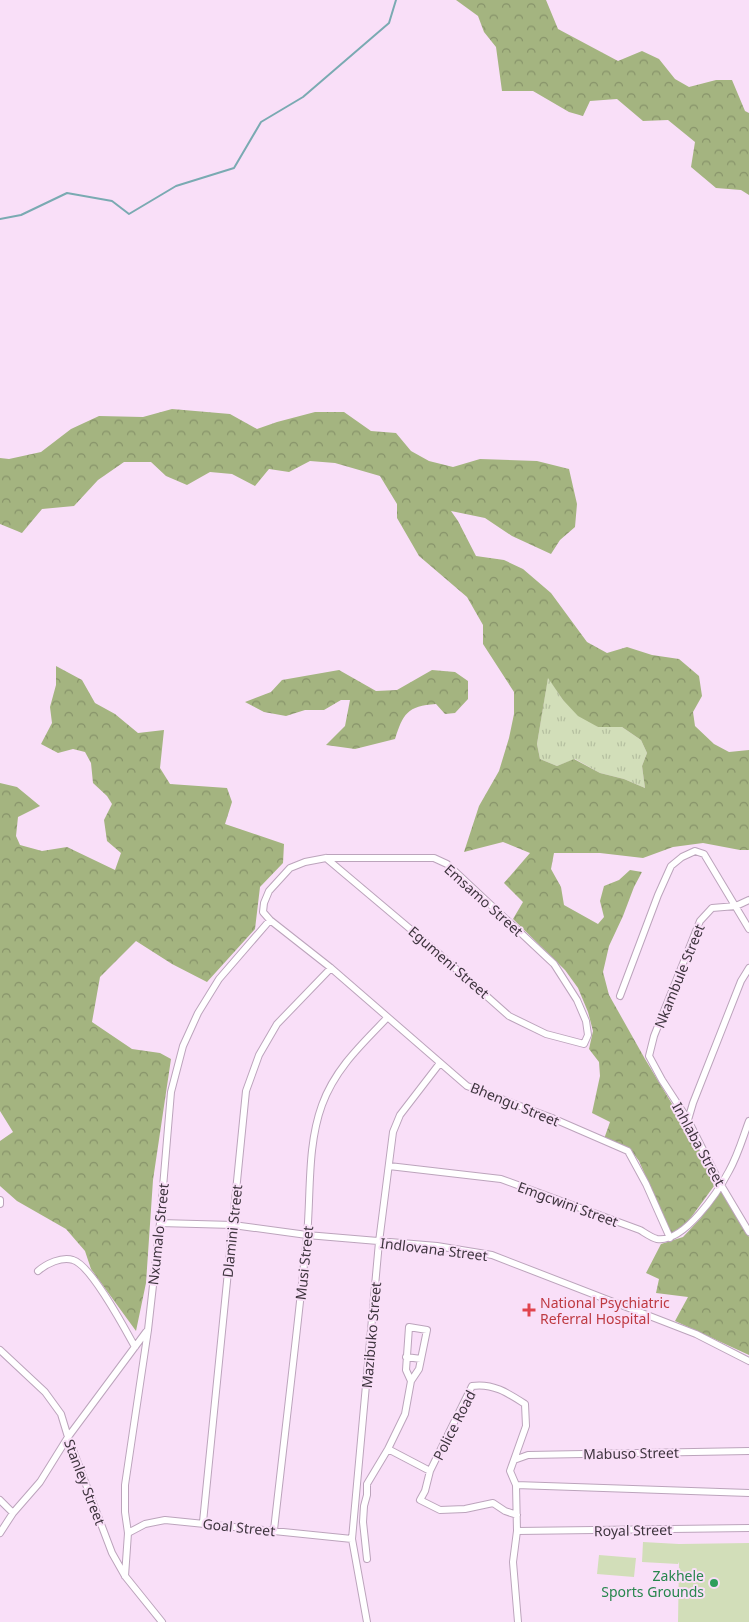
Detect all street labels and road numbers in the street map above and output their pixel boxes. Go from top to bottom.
street label: Emsamo Street [441,860,527,940]
street label: Nkambule Street [649,921,709,1031]
street label: Egumeni Street [405,922,493,1002]
street label: Bhengu Street [468,1078,562,1130]
street label: Inhlaba Street [668,1099,730,1189]
street label: Emgcwini Street [515,1177,621,1231]
street label: Nxumalo Street [143,1182,173,1286]
street label: Dlamini Street [218,1184,246,1278]
street label: Musi Street [291,1225,317,1301]
street label: Indlovana Street [379,1233,489,1265]
street label: Mazibuko Street [357,1281,385,1389]
street label: Police Road [428,1387,480,1463]
street label: Stanley Street [60,1436,110,1528]
street label: Mabuso Street [583,1443,679,1463]
street label: Goal Street [202,1514,276,1540]
street label: Royal Street [594,1520,672,1540]

